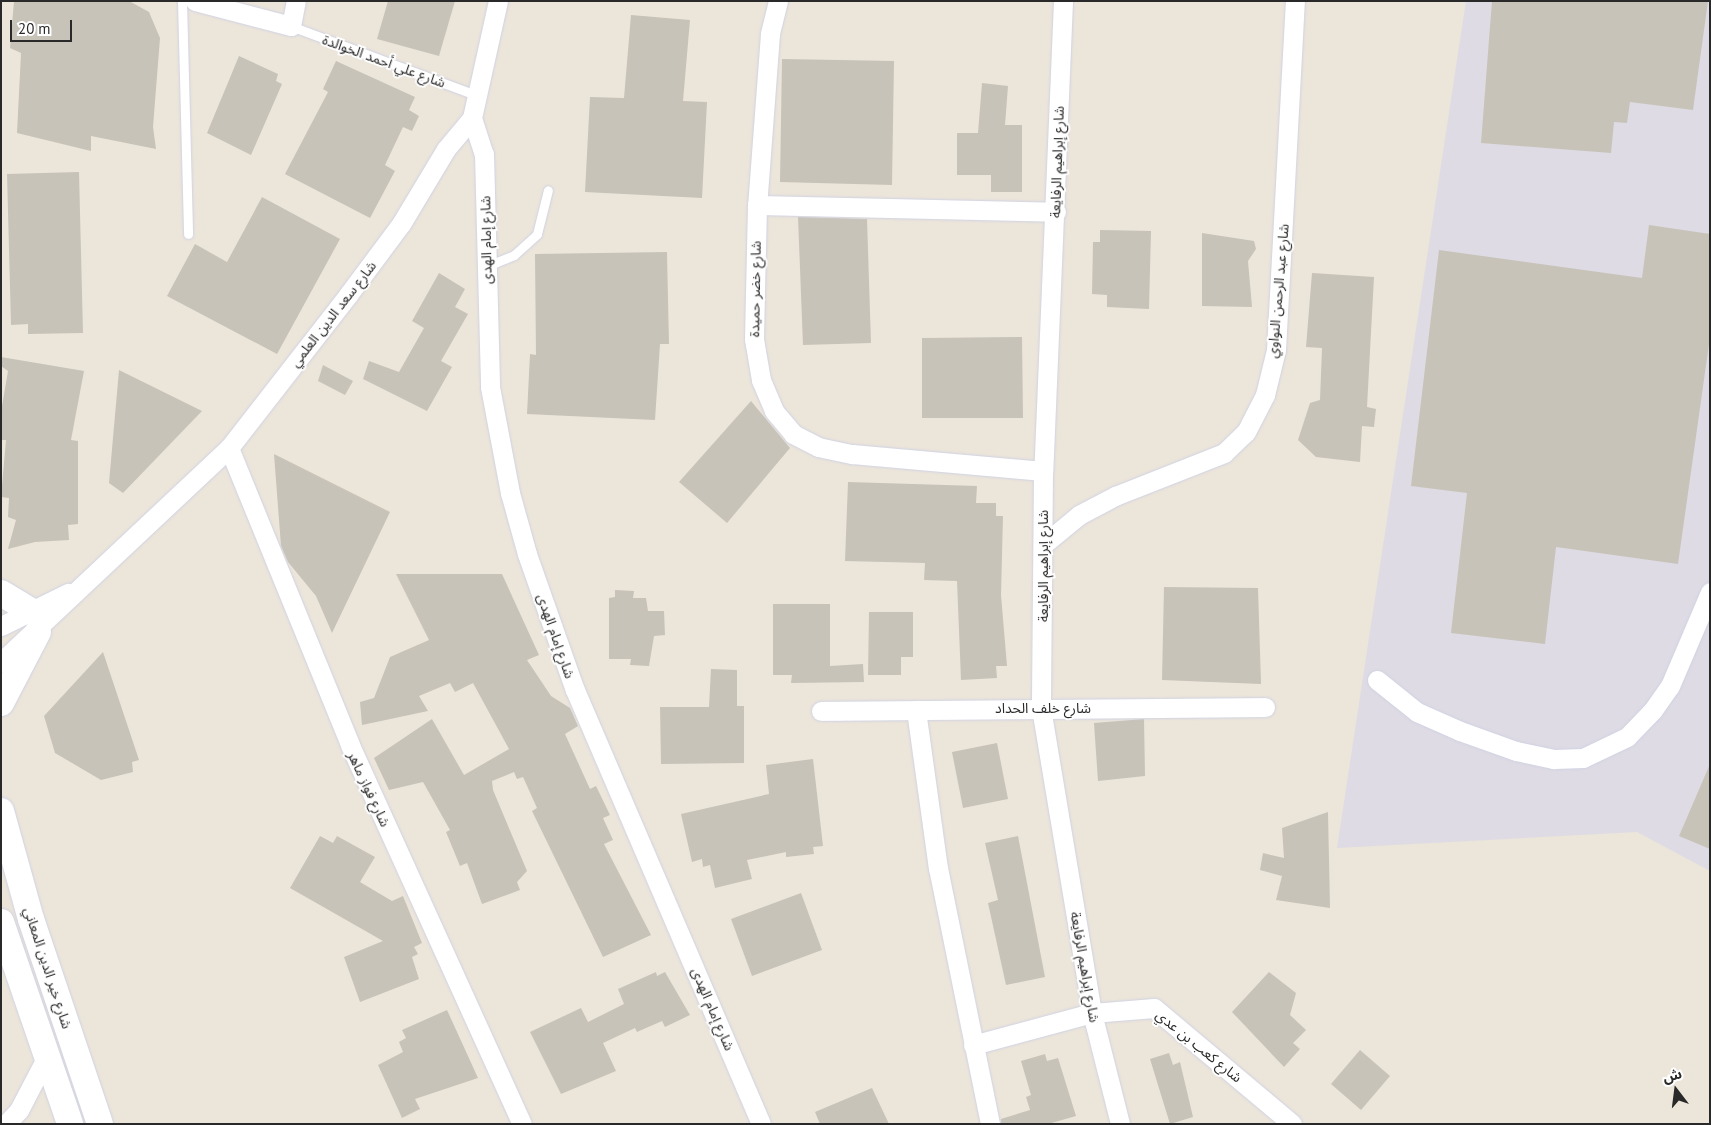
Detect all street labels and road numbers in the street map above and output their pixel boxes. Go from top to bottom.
street label: شارع علي أحمد الخوالدة [320,31,448,91]
street label: شارع إبراهيم الرفايعة [1047,106,1067,218]
street label: شارع إمام الهدى [477,196,495,284]
street label: شارع عبد الرحمن النواوي [1264,223,1292,359]
street label: شارع خضر حميدة [746,241,764,337]
street label: شارع سعد الدين العلمي [286,258,380,370]
street label: شارع إبراهيم الرفايعة [1035,510,1051,622]
street label: شارع إمام الهدى [534,591,578,681]
street label: شارع خلف الحداد [995,700,1091,716]
street label: شارع فواز ماهر [344,749,394,829]
street label: شارع خير الدين المعاني [20,905,76,1031]
street label: شارع إبراهيم الرفايعة [1067,910,1103,1024]
street label: شارع إمام الهدى [688,965,738,1053]
street label: شارع كعب بن عدي [1153,1006,1245,1086]

